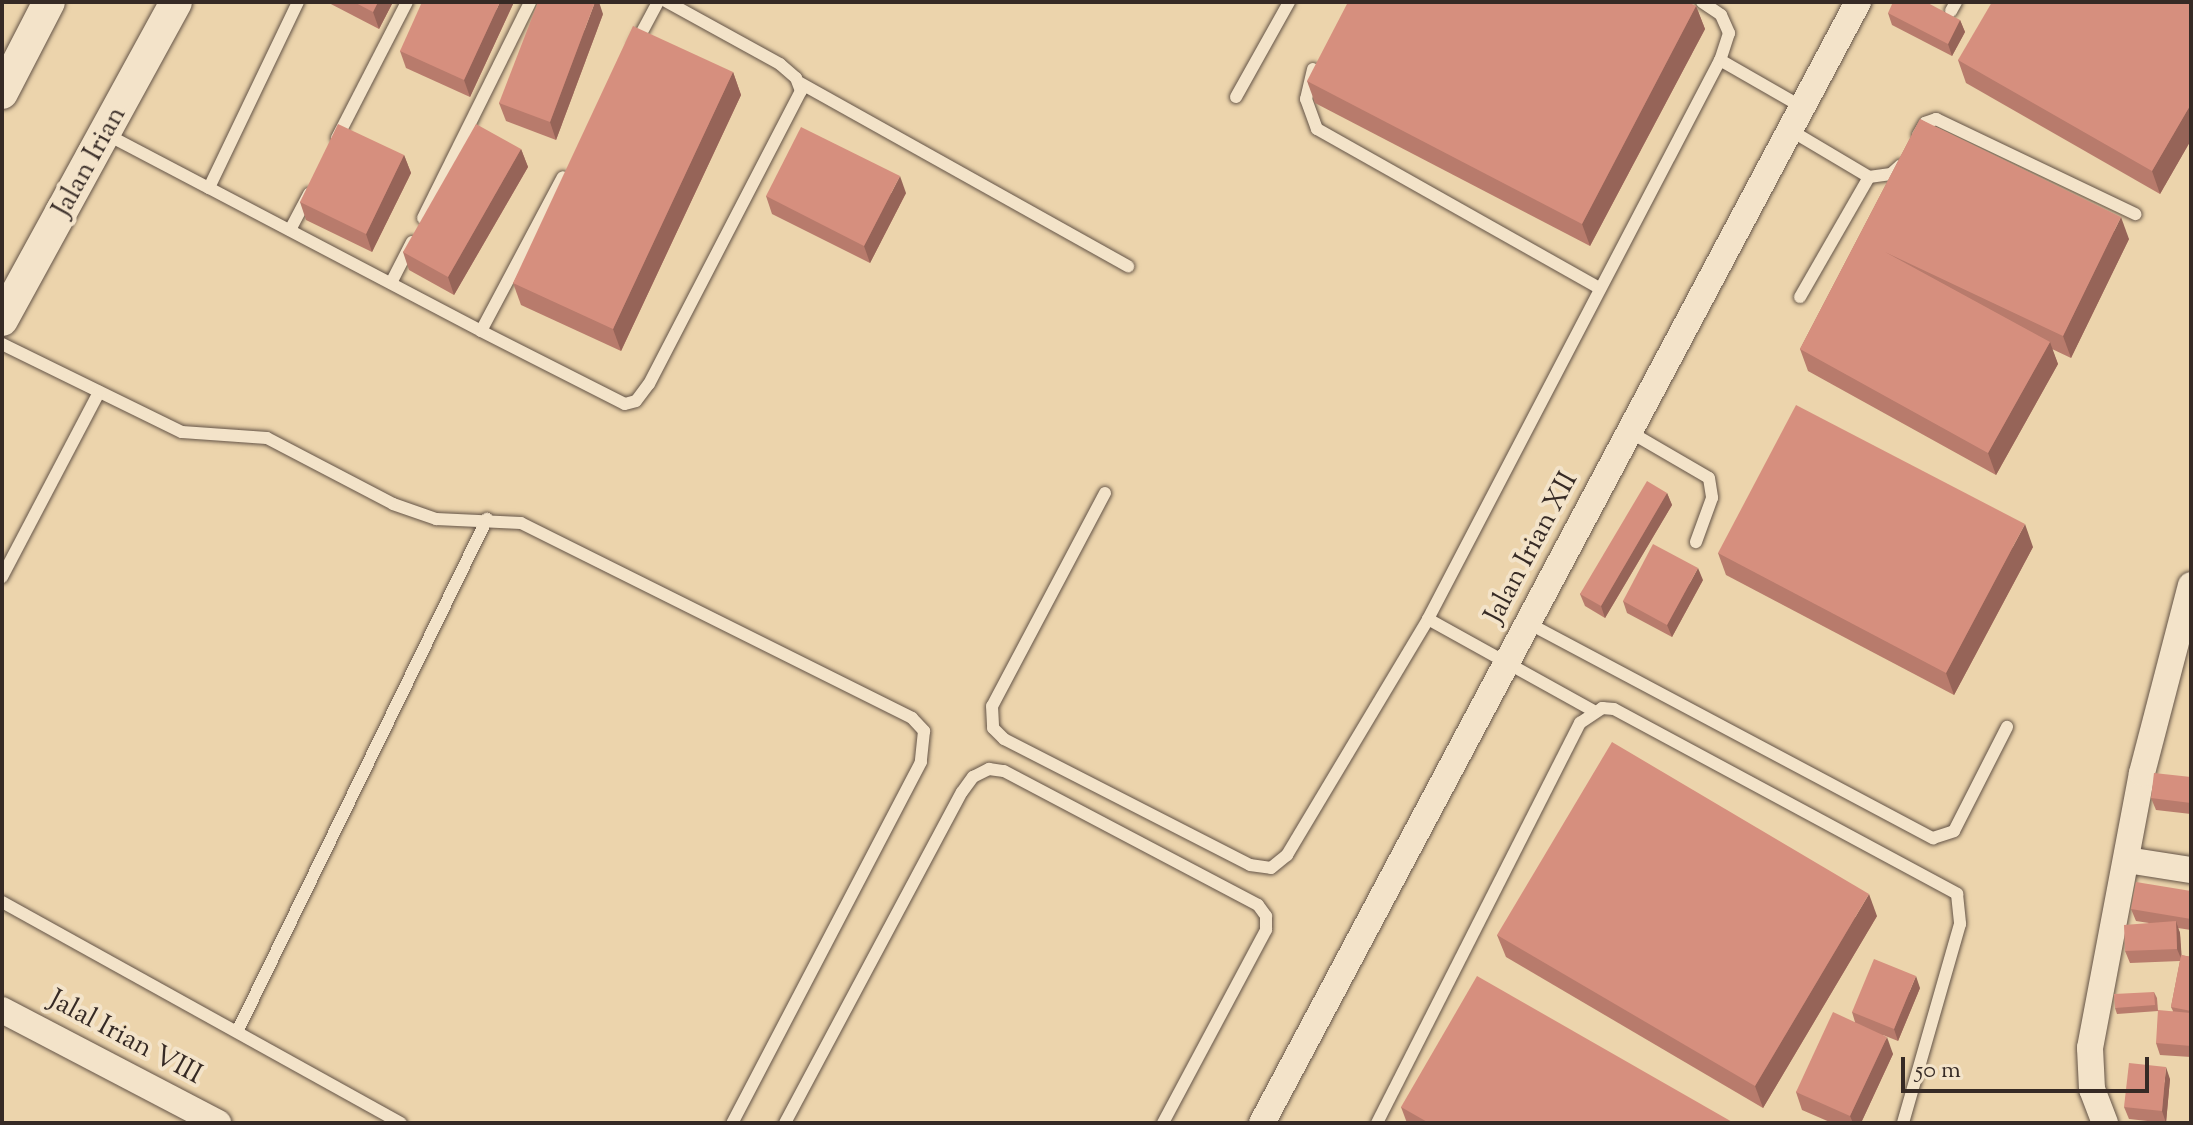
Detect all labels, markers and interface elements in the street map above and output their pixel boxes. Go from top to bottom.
street label: Jalan Irian [46,101,134,223]
street label: Jalan Irian XII [1478,467,1586,629]
street label: Jalal Irian VIII [43,984,207,1092]
scale bar [1905,1041,2153,1091]
text: 50 m [1915,1054,1961,1088]

